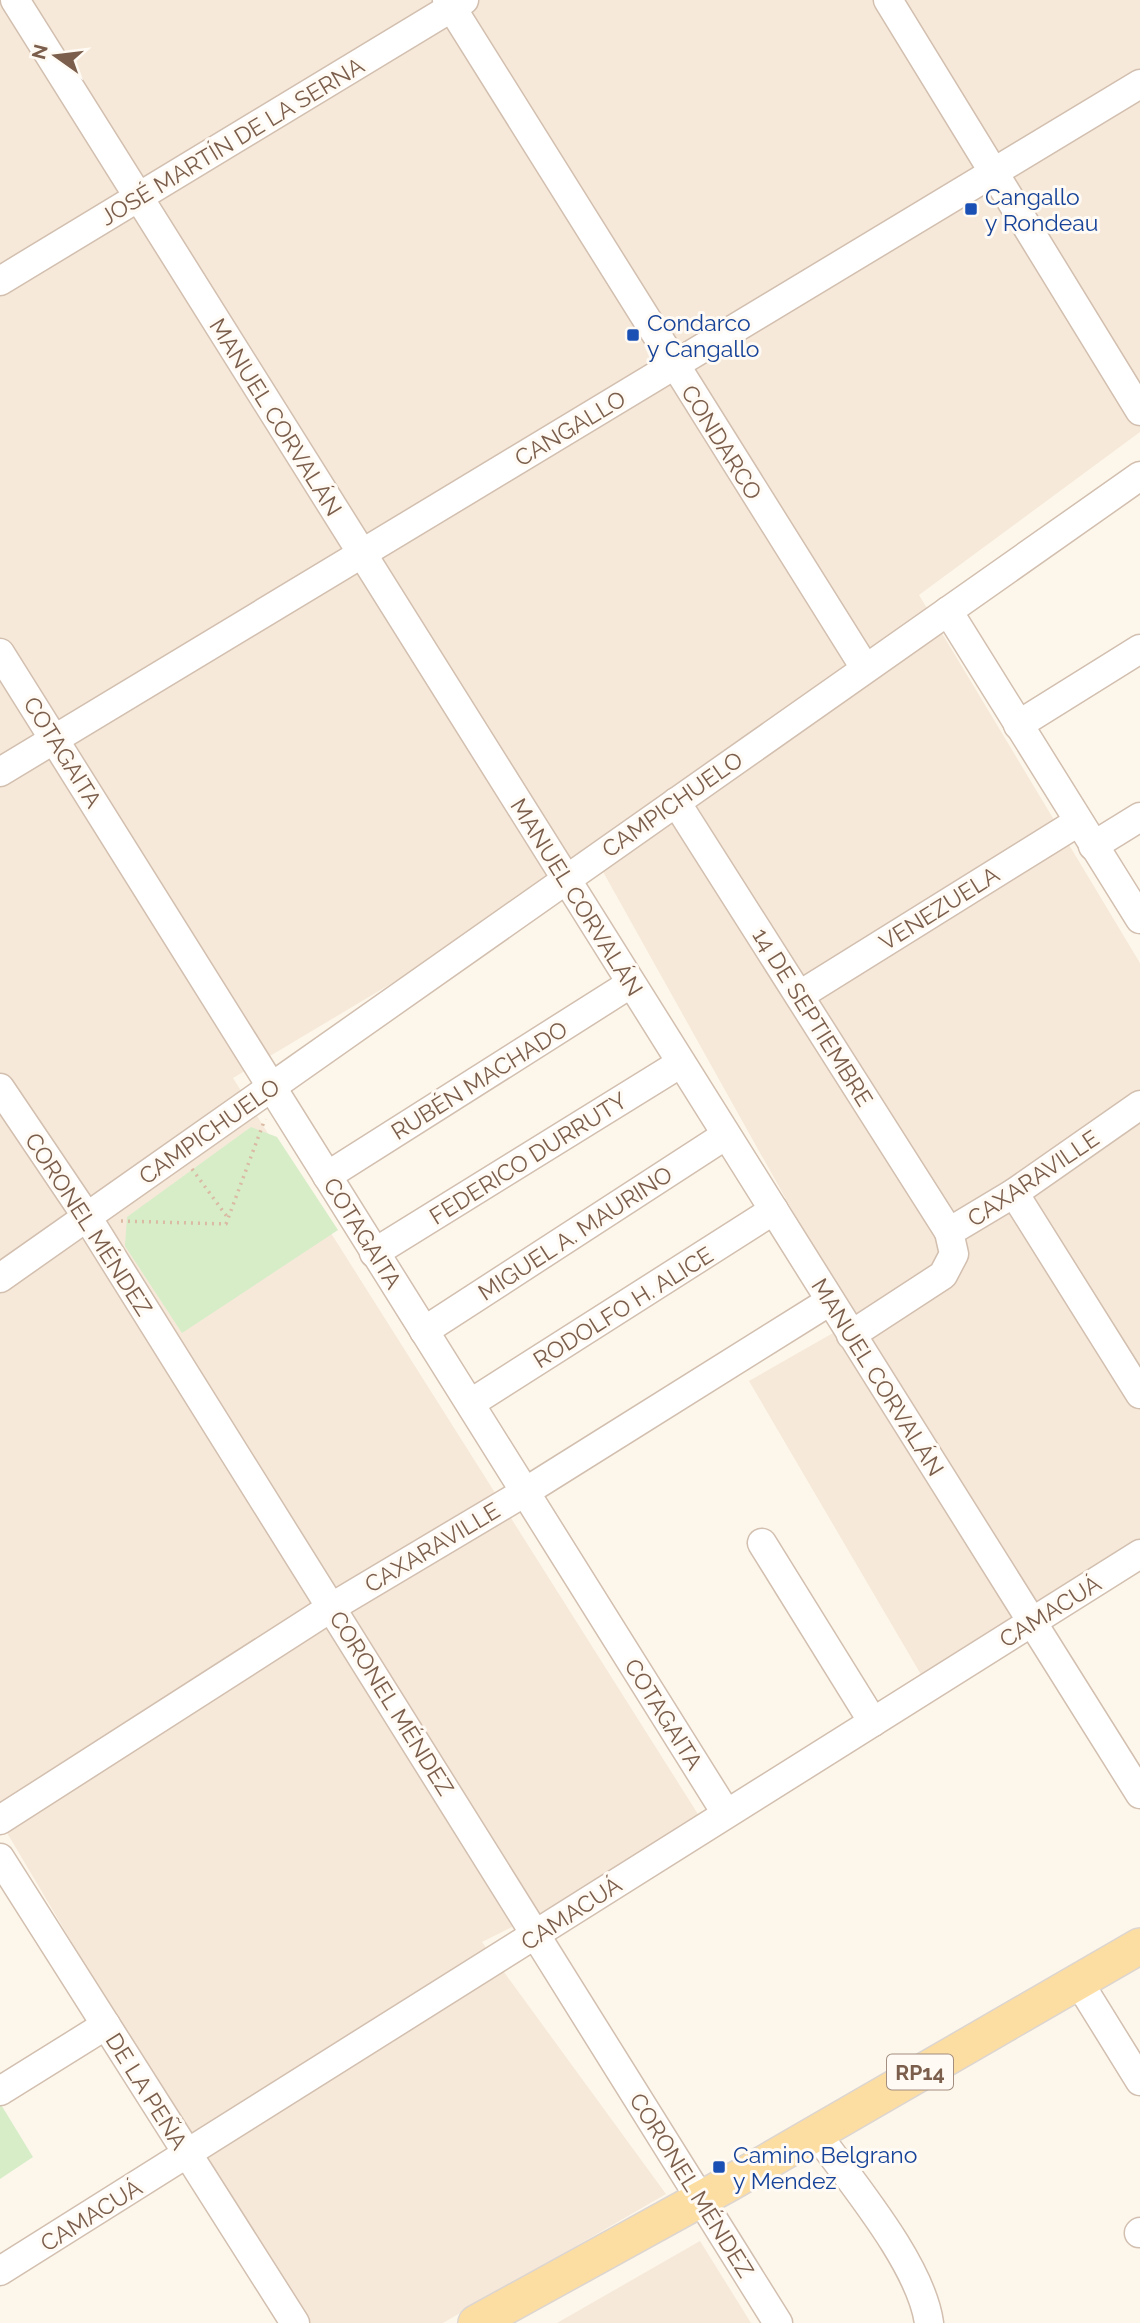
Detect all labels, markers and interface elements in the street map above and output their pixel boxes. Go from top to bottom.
north arrow [21,21,91,91]
text: N [27,42,52,62]
street label: JOSÉ MARTÍN DE LA SERNA [95,51,369,231]
place label: Cangallo y Rondeau [985,183,1098,236]
marker: Cangallo y Rondeau [963,201,979,217]
place label: Condarco y Cangallo [647,309,759,362]
street label: MANUEL CORVALÁN [204,313,348,521]
marker: Condarco y Cangallo [625,327,641,343]
street label: CONDARCO [676,380,768,504]
street label: CANGALLO [510,384,630,472]
street label: COTAGAITA [18,692,108,813]
street label: CAMPICHUELO [597,746,747,862]
street label: MANUEL CORVALÁN [505,793,649,1001]
street label: VENEZUELA [874,860,1004,956]
street label: 14 DE SEPTIEMBRE [747,923,879,1111]
street label: RUBÉN MACHADO [386,1015,572,1145]
street label: CAMPICHUELO [134,1073,284,1189]
street label: FEDERICO DURRUTY [424,1086,632,1230]
street label: CAXARAVILLE [962,1124,1104,1232]
street label: CORONEL MÉNDEZ [20,1128,158,1320]
street label: MIGUEL A. MAURINO [473,1160,677,1306]
street label: COTAGAITA [318,1173,408,1294]
street label: RODOLFO H. ALICE [528,1241,718,1373]
street label: MANUEL CORVALÁN [806,1273,950,1481]
street label: CAXARAVILLE [360,1496,504,1598]
street label: CAMACUÁ [994,1569,1106,1653]
street label: CORONEL MÉNDEZ [324,1606,460,1800]
street label: COTAGAITA [619,1654,709,1775]
street label: CAMACUÁ [516,1870,627,1955]
street label: DE LA PEÑA [101,2028,194,2155]
road number: RP14 [887,2054,953,2090]
street label: CORONEL MÉNDEZ [624,2088,760,2282]
place label: Camino Belgrano y Mendez [733,2141,917,2194]
marker: Camino Belgrano y Mendez [711,2159,727,2175]
street label: CAMACUÁ [35,2173,147,2257]

